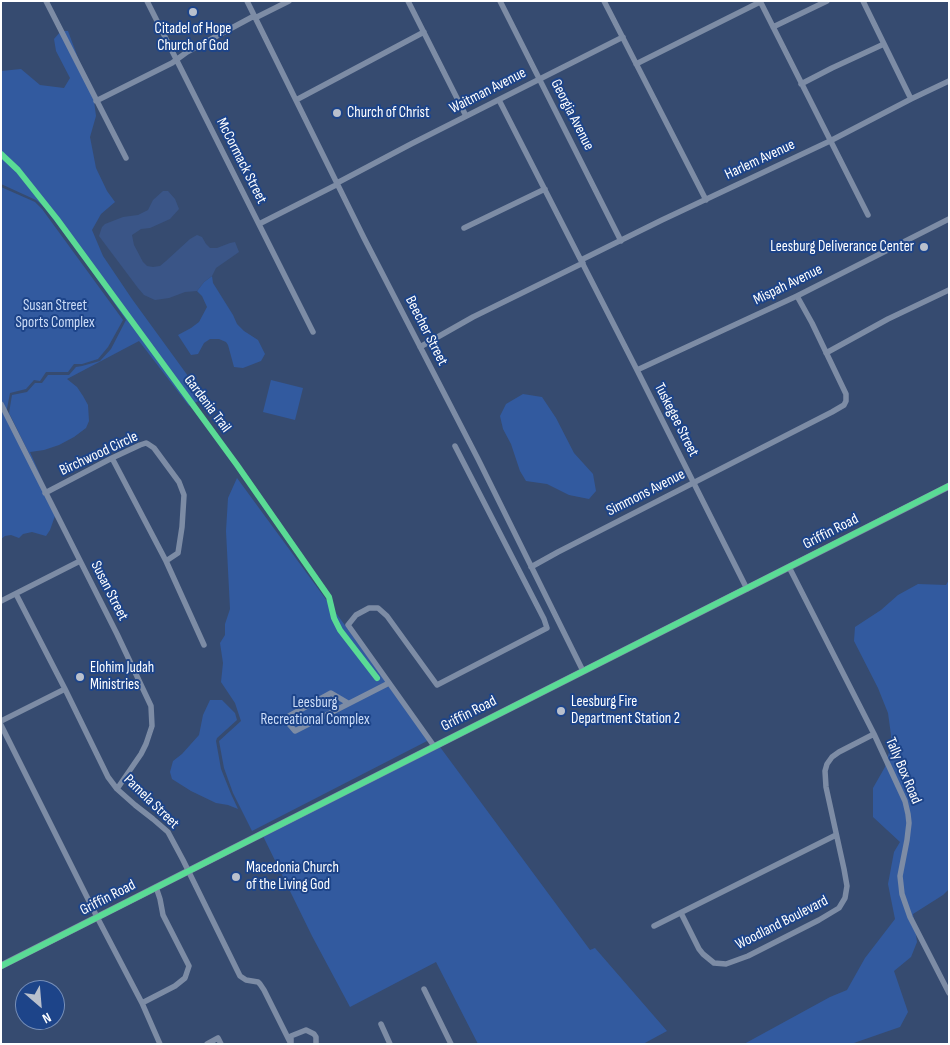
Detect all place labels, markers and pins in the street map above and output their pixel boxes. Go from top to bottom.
marker: Citadel of Hope Church of God [187,6,199,18]
place label: Citadel of Hope Church of God [155,20,231,55]
place label: Church of Christ [347,104,429,122]
marker: Church of Christ [331,107,343,119]
place label: Leesburg Deliverance Center [770,238,914,256]
marker: Leesburg Deliverance Center [918,241,930,253]
place label: Elohim Judah Ministries [90,659,154,694]
marker: Elohim Judah Ministries [74,671,86,683]
place label: Leesburg Fire Department Station 2 [571,693,680,728]
marker: Leesburg Fire Department Station 2 [555,705,567,717]
place label: Macedonia Church of the Living God [246,859,339,894]
marker: Macedonia Church of the Living God [230,871,242,883]

